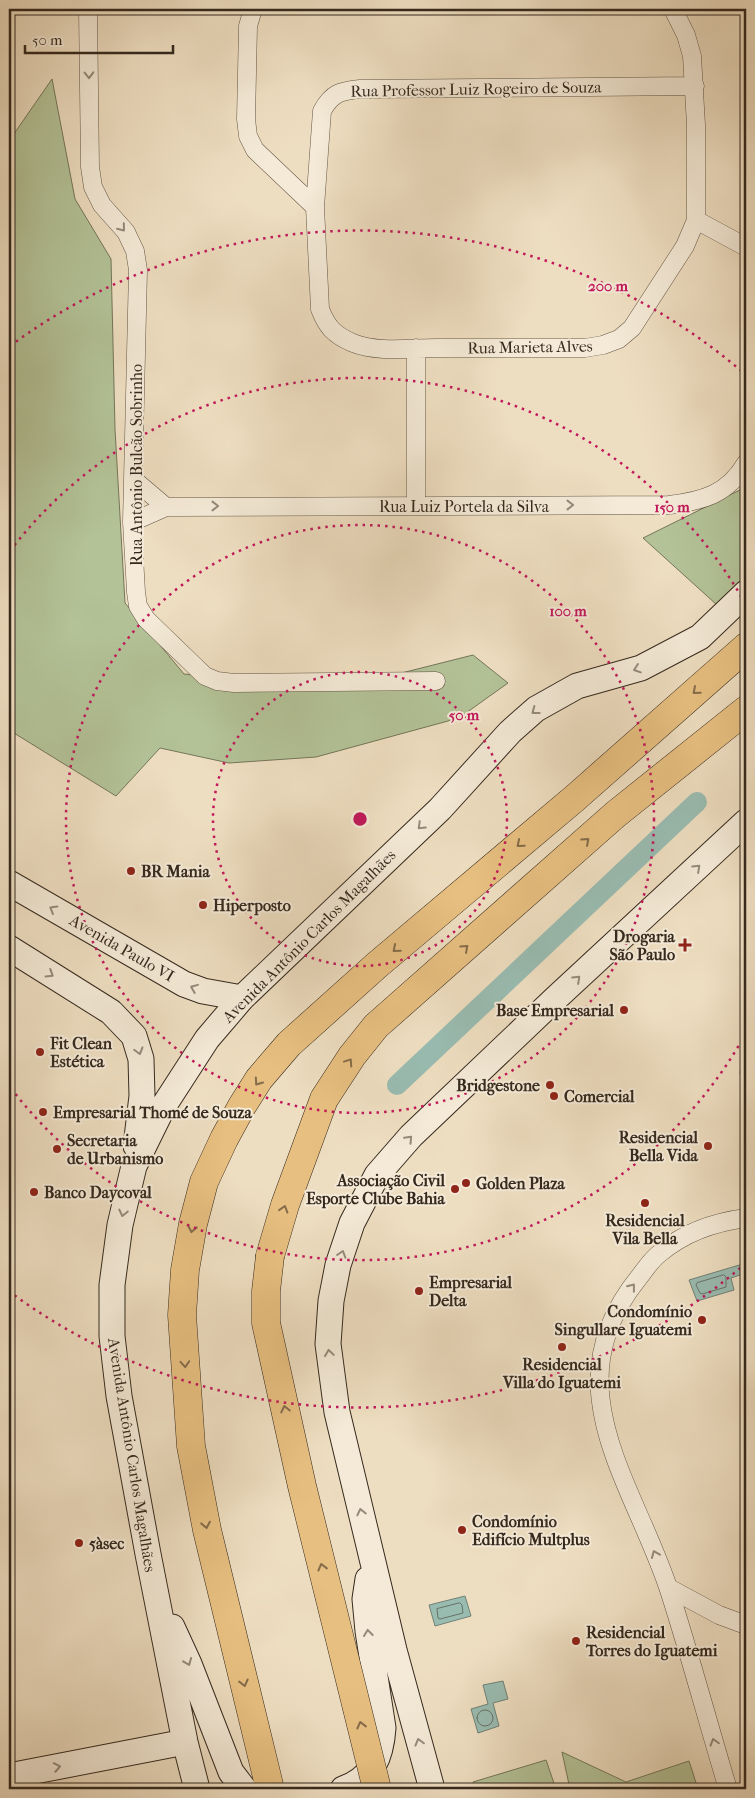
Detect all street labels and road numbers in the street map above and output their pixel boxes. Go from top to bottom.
street label: Rua Professor Luiz Rogeiro de Souza [350,77,602,101]
street label: Rua Marieta Alves [467,336,593,358]
street label: Rua Antônio Bulcão Sobrinho [127,364,146,566]
street label: Rua Luiz Portela da Silva [379,497,550,516]
street label: Avenida Antônio Carlos Magalhães [218,845,400,1027]
street label: Avenida Paulo VI [65,910,178,986]
street label: Avenida Antônio Carlos Magalhães [104,1335,160,1574]

